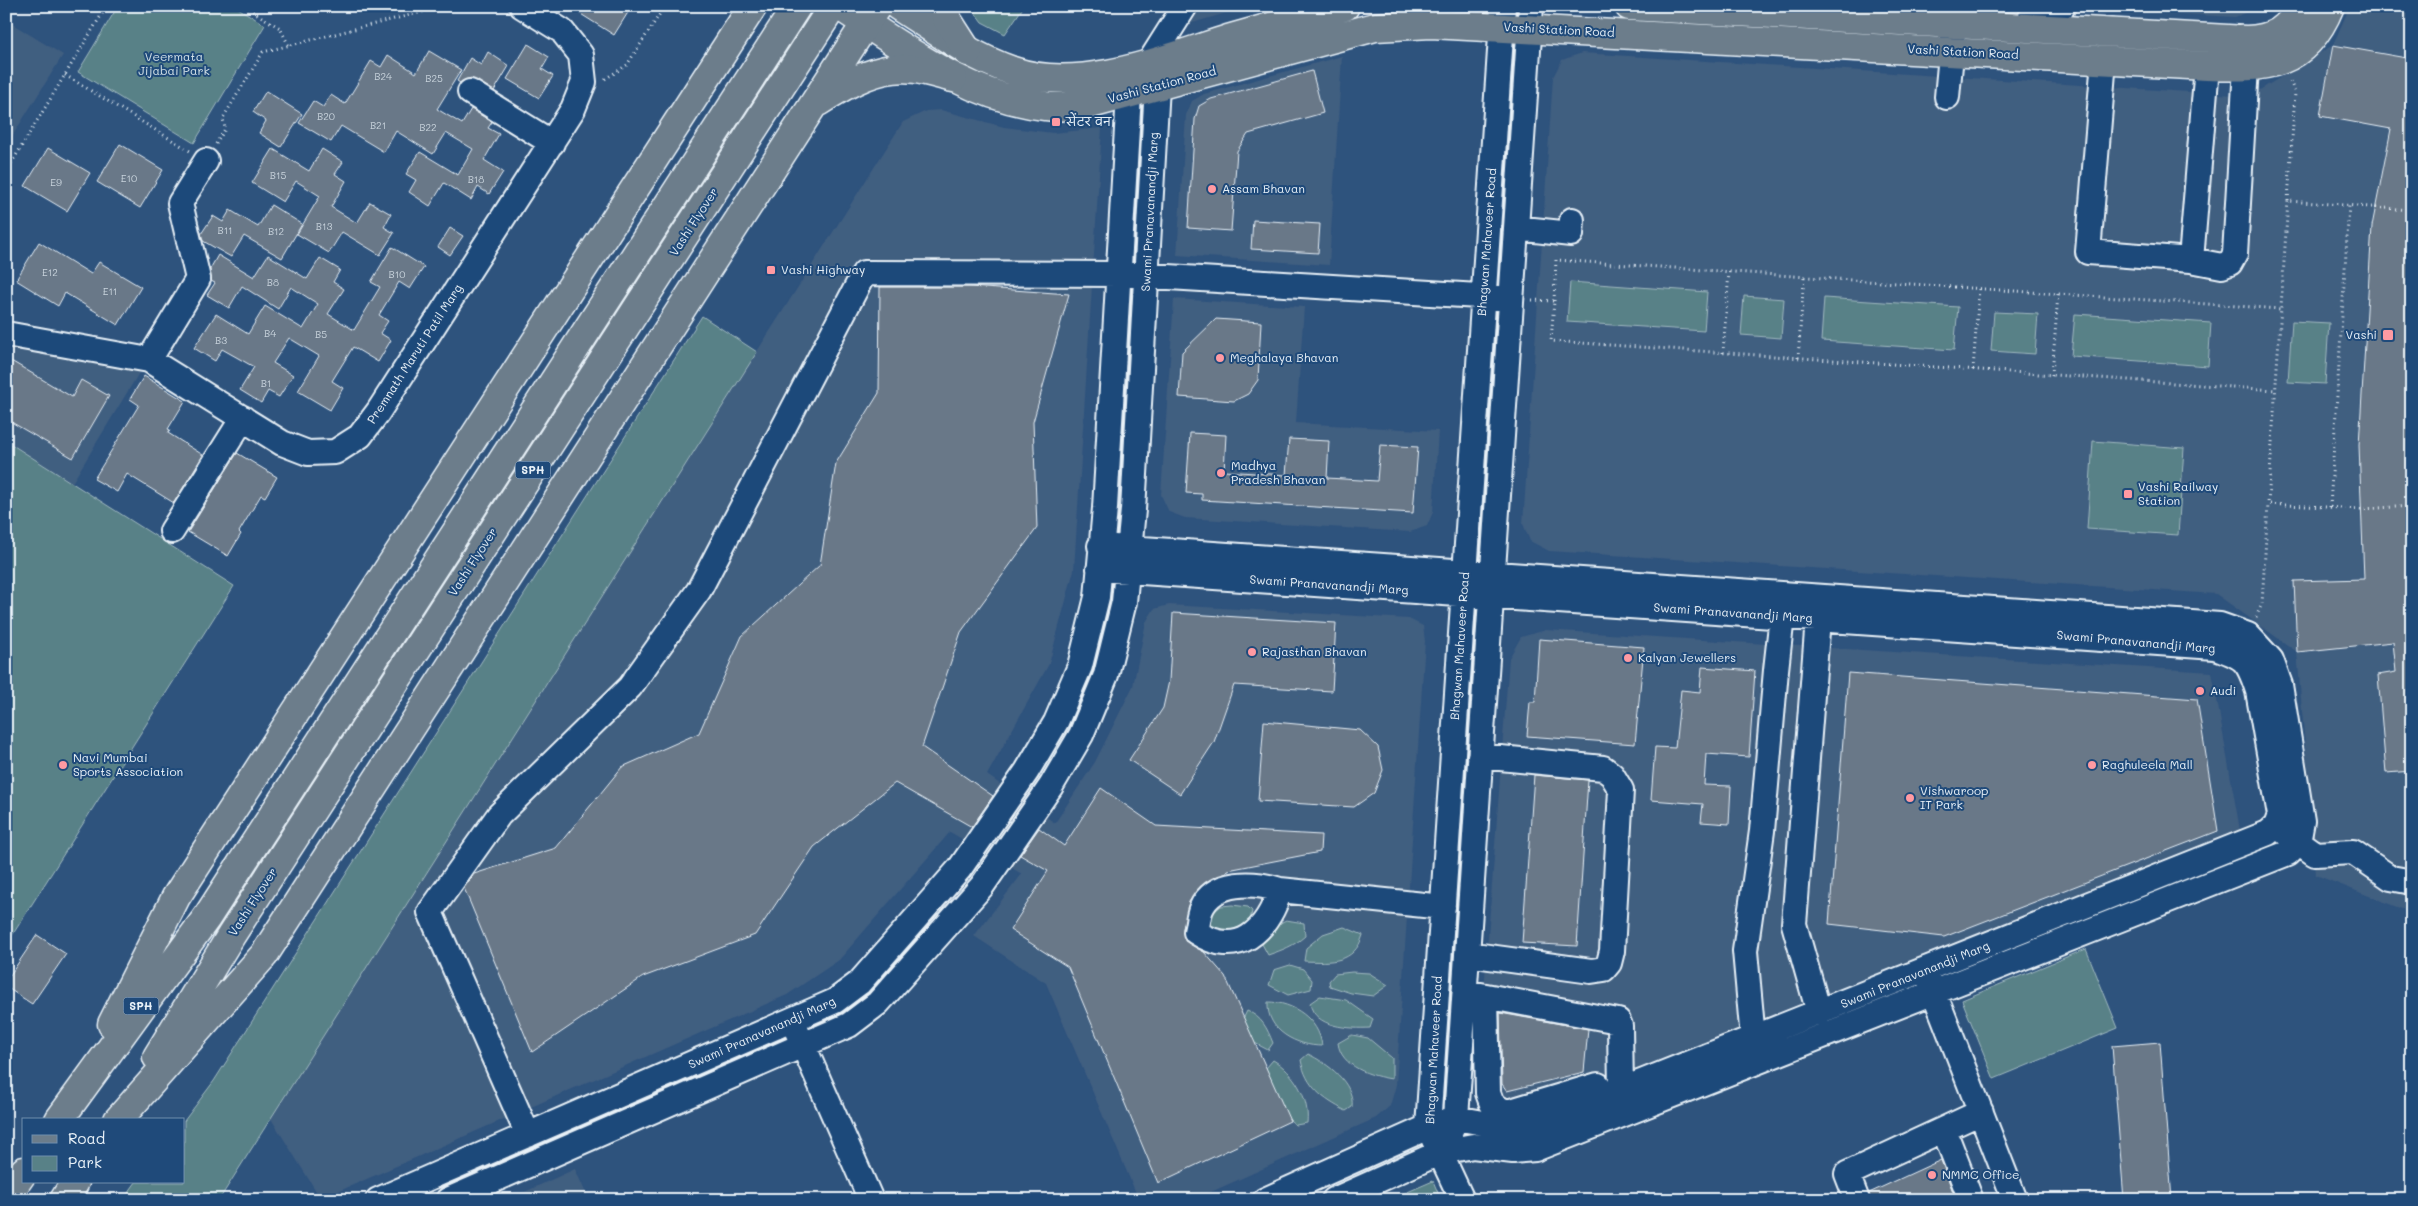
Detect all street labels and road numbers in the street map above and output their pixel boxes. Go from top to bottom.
street label: Vashi Station Road [1503,18,1615,40]
street label: Vashi Station Road [1907,40,2019,62]
street label: Vashi Station Road [1106,62,1218,106]
street label: Swami Pranavanandji Marg [1137,132,1161,292]
street label: Bhagwan Mahaveer Road [1473,167,1499,316]
street label: Vashi Flyover [665,184,721,259]
street label: Premnath Maruti Patil Marg [363,281,465,426]
road number: SPH [516,462,550,478]
street label: Vashi Flyover [444,524,500,599]
street label: Swami Pranavanandji Marg [1249,570,1409,598]
street label: Bhagwan Mahaveer Road [1446,571,1472,720]
street label: Swami Pranavanandji Marg [1653,598,1813,626]
street label: Swami Pranavanandji Marg [2056,626,2216,656]
street label: Vashi Flyover [224,864,280,939]
street label: Swami Pranavanandji Marg [1838,937,1992,1011]
street label: Bhagwan Mahaveer Road [1421,975,1445,1124]
street label: Swami Pranavanandji Marg [686,992,838,1072]
road number: SPH [124,998,158,1014]

